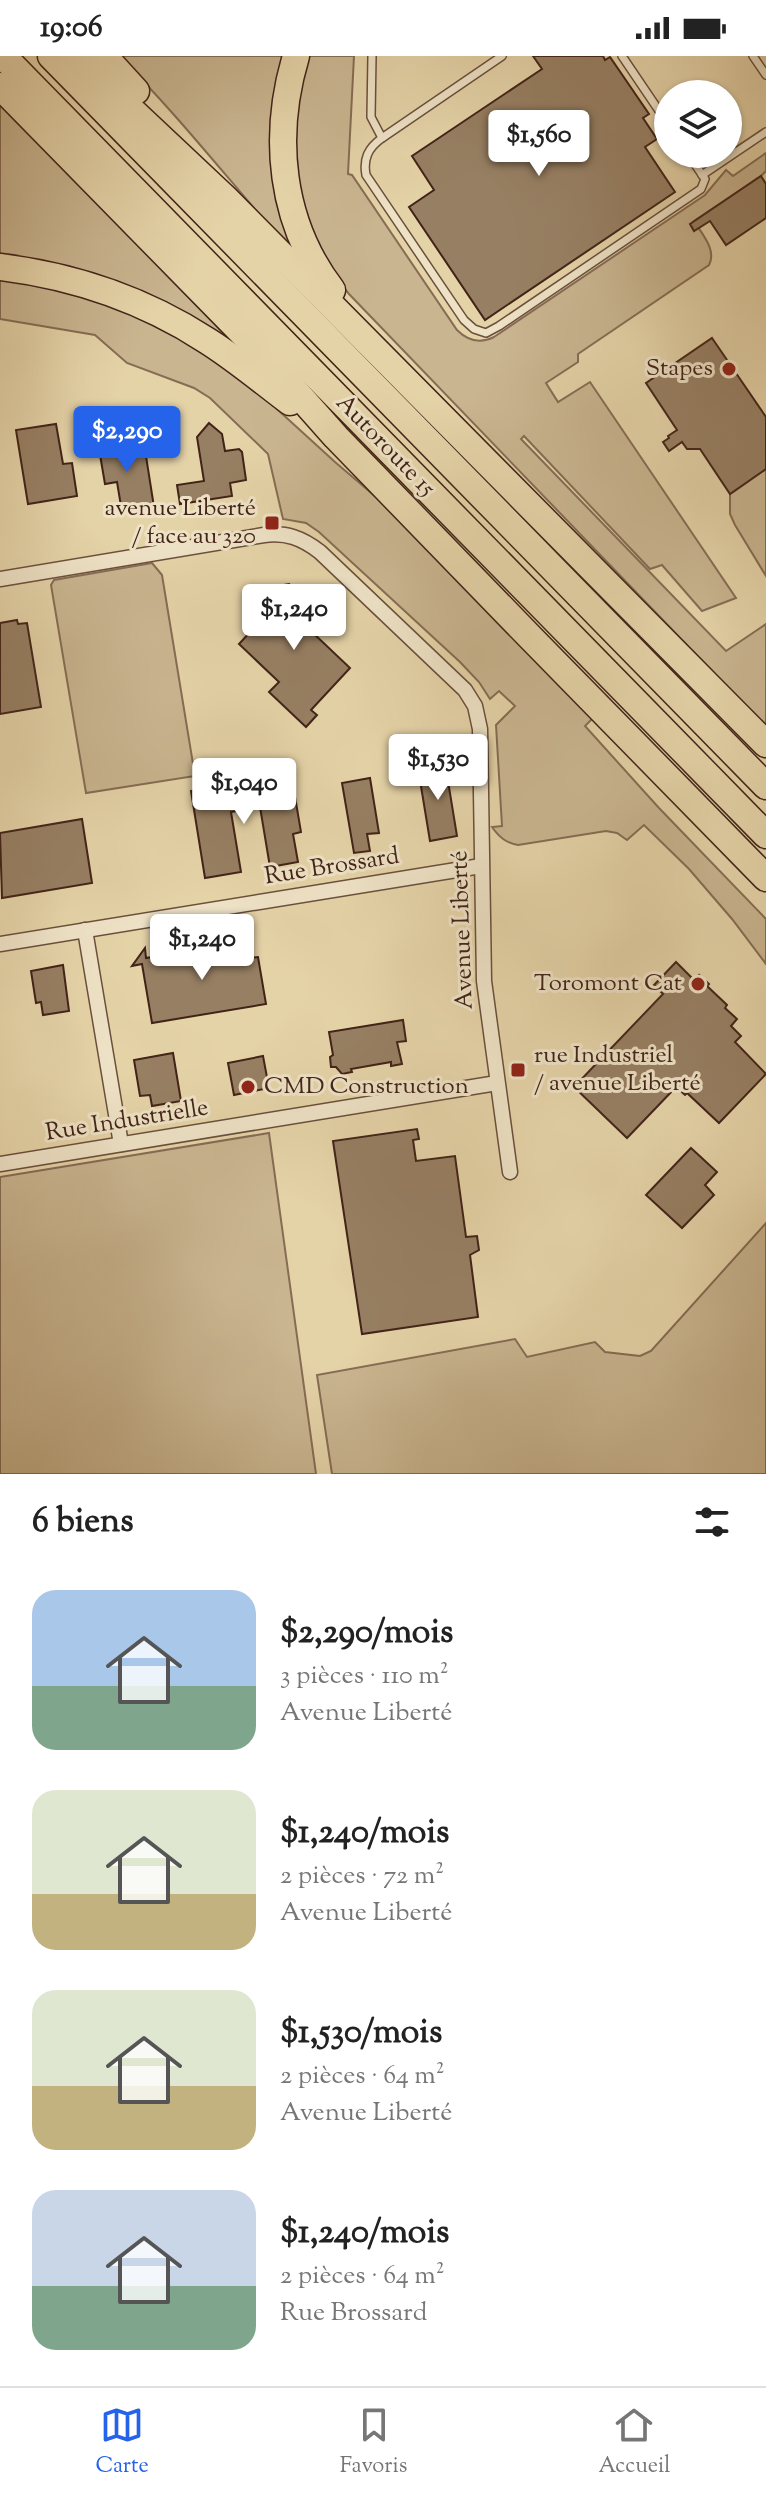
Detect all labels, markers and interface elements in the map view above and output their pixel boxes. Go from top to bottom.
text: 19:06 [40,7,103,50]
map controls [654,80,742,168]
button: layers [654,80,742,168]
pin: $1,560 [474,110,604,178]
text: $1,560 [506,117,572,154]
place label: Stapes [646,352,713,386]
marker: Stapes [720,360,738,378]
street label: Autoroute 15 [327,387,443,505]
pin: $2,290 [62,406,192,474]
text: $2,290 [91,413,163,450]
place label: avenue Liberté / face au 320 [104,492,256,554]
marker: avenue Liberté / face au 320 [263,514,281,532]
pin: $1,240 [229,584,359,652]
text: $1,240 [260,591,328,628]
pin: $1,530 [373,734,503,802]
text: $1,530 [407,741,469,778]
pin: $1,040 [179,758,309,826]
text: $1,040 [210,765,278,802]
street label: Rue Brossard [262,839,402,894]
street label: Avenue Liberté [443,850,483,1010]
pin: $1,240 [137,914,267,982]
text: $1,240 [168,921,236,958]
place label: Toromont Cat [534,967,682,1001]
marker: Toromont Cat [689,975,707,993]
place label: rue Industriel / avenue Liberté [534,1039,701,1101]
marker: rue Industriel / avenue Liberté [509,1061,527,1079]
place label: CMD Construction [264,1070,469,1104]
marker: CMD Construction [239,1078,257,1096]
street label: Rue Industrielle [43,1091,211,1151]
text: 6 biens [32,1498,134,1547]
icon: filters [690,1500,734,1544]
text: $2,290/mois [280,1609,453,1658]
icon: home [96,1622,192,1718]
text: 3 pièces · 110 m² [280,1658,449,1695]
text: Avenue Liberté [280,1695,452,1732]
text: $1,240/mois [280,1809,449,1858]
icon: home [96,1822,192,1918]
text: 2 pièces · 72 m² [280,1858,444,1895]
text: Avenue Liberté [280,1895,452,1932]
text: $1,530/mois [280,2009,442,2058]
icon: home [96,2022,192,2118]
text: 2 pièces · 64 m² [280,2058,445,2095]
text: Avenue Liberté [280,2095,452,2132]
text: $1,240/mois [280,2209,449,2258]
icon: home [96,2222,192,2318]
text: 2 pièces · 64 m² [280,2258,445,2295]
text: Rue Brossard [280,2295,427,2332]
tab: Carte [95,2403,149,2483]
tab: Favoris [340,2403,408,2483]
tab: Accueil [599,2403,670,2483]

